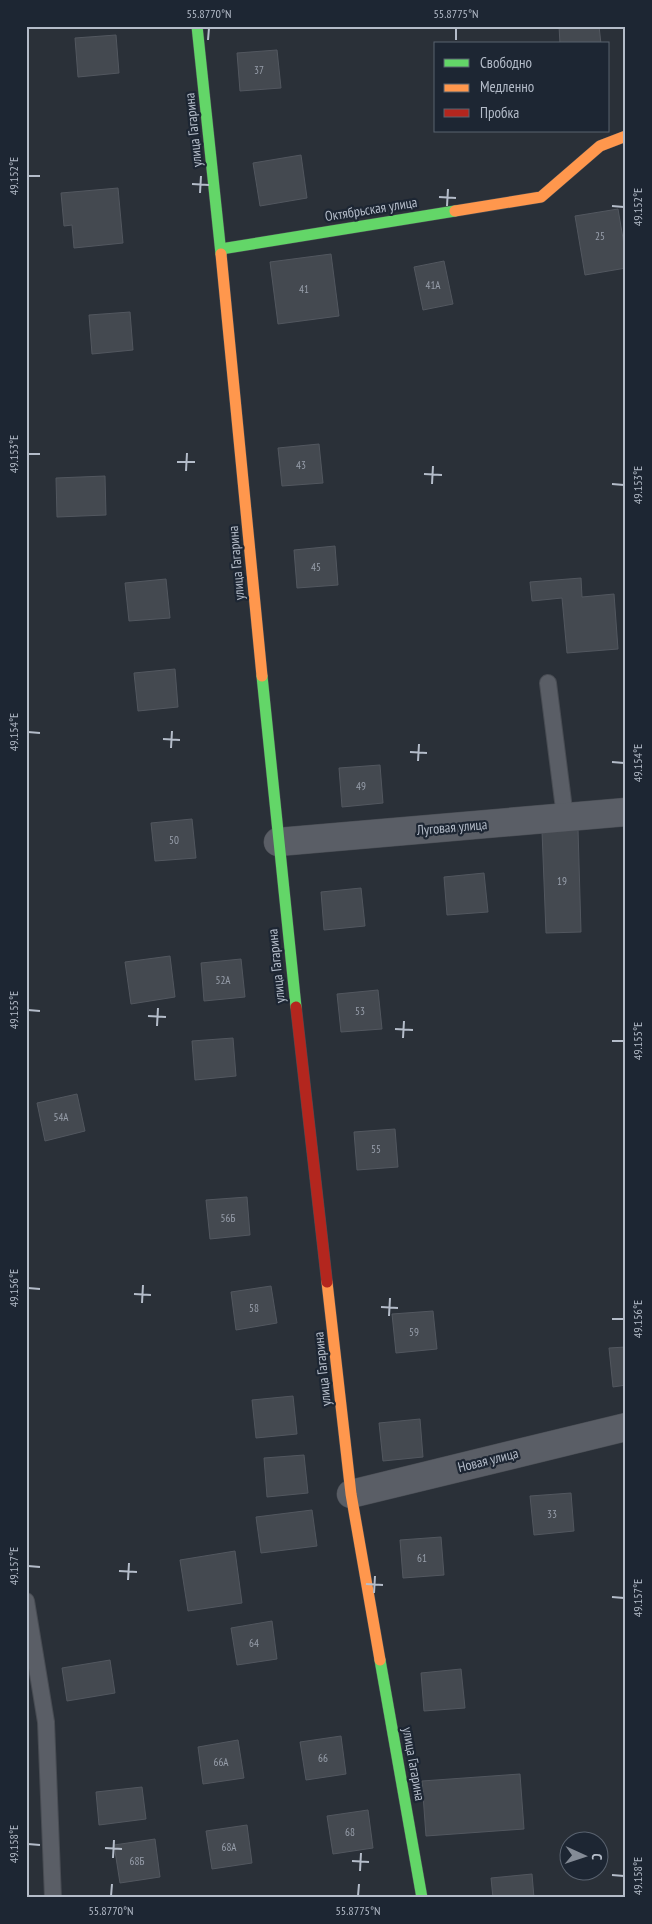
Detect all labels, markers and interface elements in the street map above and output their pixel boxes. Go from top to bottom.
text: 55.8770°N [186,6,232,21]
text: 55.8775°N [433,6,479,21]
legend [434,42,610,132]
text: Свободно [480,53,532,72]
house number: 37 [254,63,264,77]
text: Медленно [480,77,534,96]
street label: улица Гагарина [180,92,206,168]
text: Пробка [480,103,519,122]
text: 49.152°E [6,157,21,195]
text: 49.152°E [630,188,645,226]
street label: Октябрьская улица [323,193,419,225]
house number: 25 [595,229,605,243]
house number: 41А [425,278,441,292]
house number: 41 [299,282,309,296]
text: 49.153°E [6,435,21,473]
house number: 43 [296,458,306,472]
text: 49.153°E [630,466,645,504]
street label: улица Гагарина [224,525,248,601]
house number: 45 [311,560,321,574]
text: 49.154°E [6,713,21,751]
text: 49.154°E [630,744,645,782]
house number: 49 [356,779,366,793]
street label: Луговая улица [415,815,488,839]
house number: 50 [169,833,179,847]
house number: 19 [557,874,567,888]
street label: улица Гагарина [263,928,289,1004]
house number: 52А [215,973,231,987]
text: 49.155°E [6,991,21,1029]
house number: 53 [355,1004,365,1018]
text: 49.155°E [630,1022,645,1060]
house number: 54А [53,1110,69,1124]
house number: 55 [371,1142,381,1156]
house number: 56Б [221,1211,236,1225]
text: 49.156°E [6,1269,21,1307]
text: 49.156°E [630,1300,645,1338]
house number: 58 [249,1301,259,1315]
house number: 59 [409,1325,419,1339]
street label: улица Гагарина [309,1331,335,1407]
street label: Новая улица [456,1444,520,1476]
house number: 33 [547,1507,557,1521]
text: 49.157°E [6,1547,21,1585]
house number: 61 [417,1551,427,1565]
text: 49.157°E [630,1579,645,1617]
house number: 64 [249,1636,259,1650]
street label: улица Гагарина [399,1726,429,1802]
house number: 66 [318,1751,328,1765]
house number: 66А [213,1755,229,1769]
text: 49.158°E [6,1825,21,1863]
house number: 68 [345,1825,355,1839]
north arrow [560,1832,610,1882]
house number: 68А [221,1840,237,1854]
text: С [588,1853,606,1861]
house number: 68Б [130,1854,145,1868]
text: 49.158°E [630,1857,645,1895]
text: 55.8770°N [88,1903,134,1918]
text: 55.8775°N [335,1903,381,1918]

